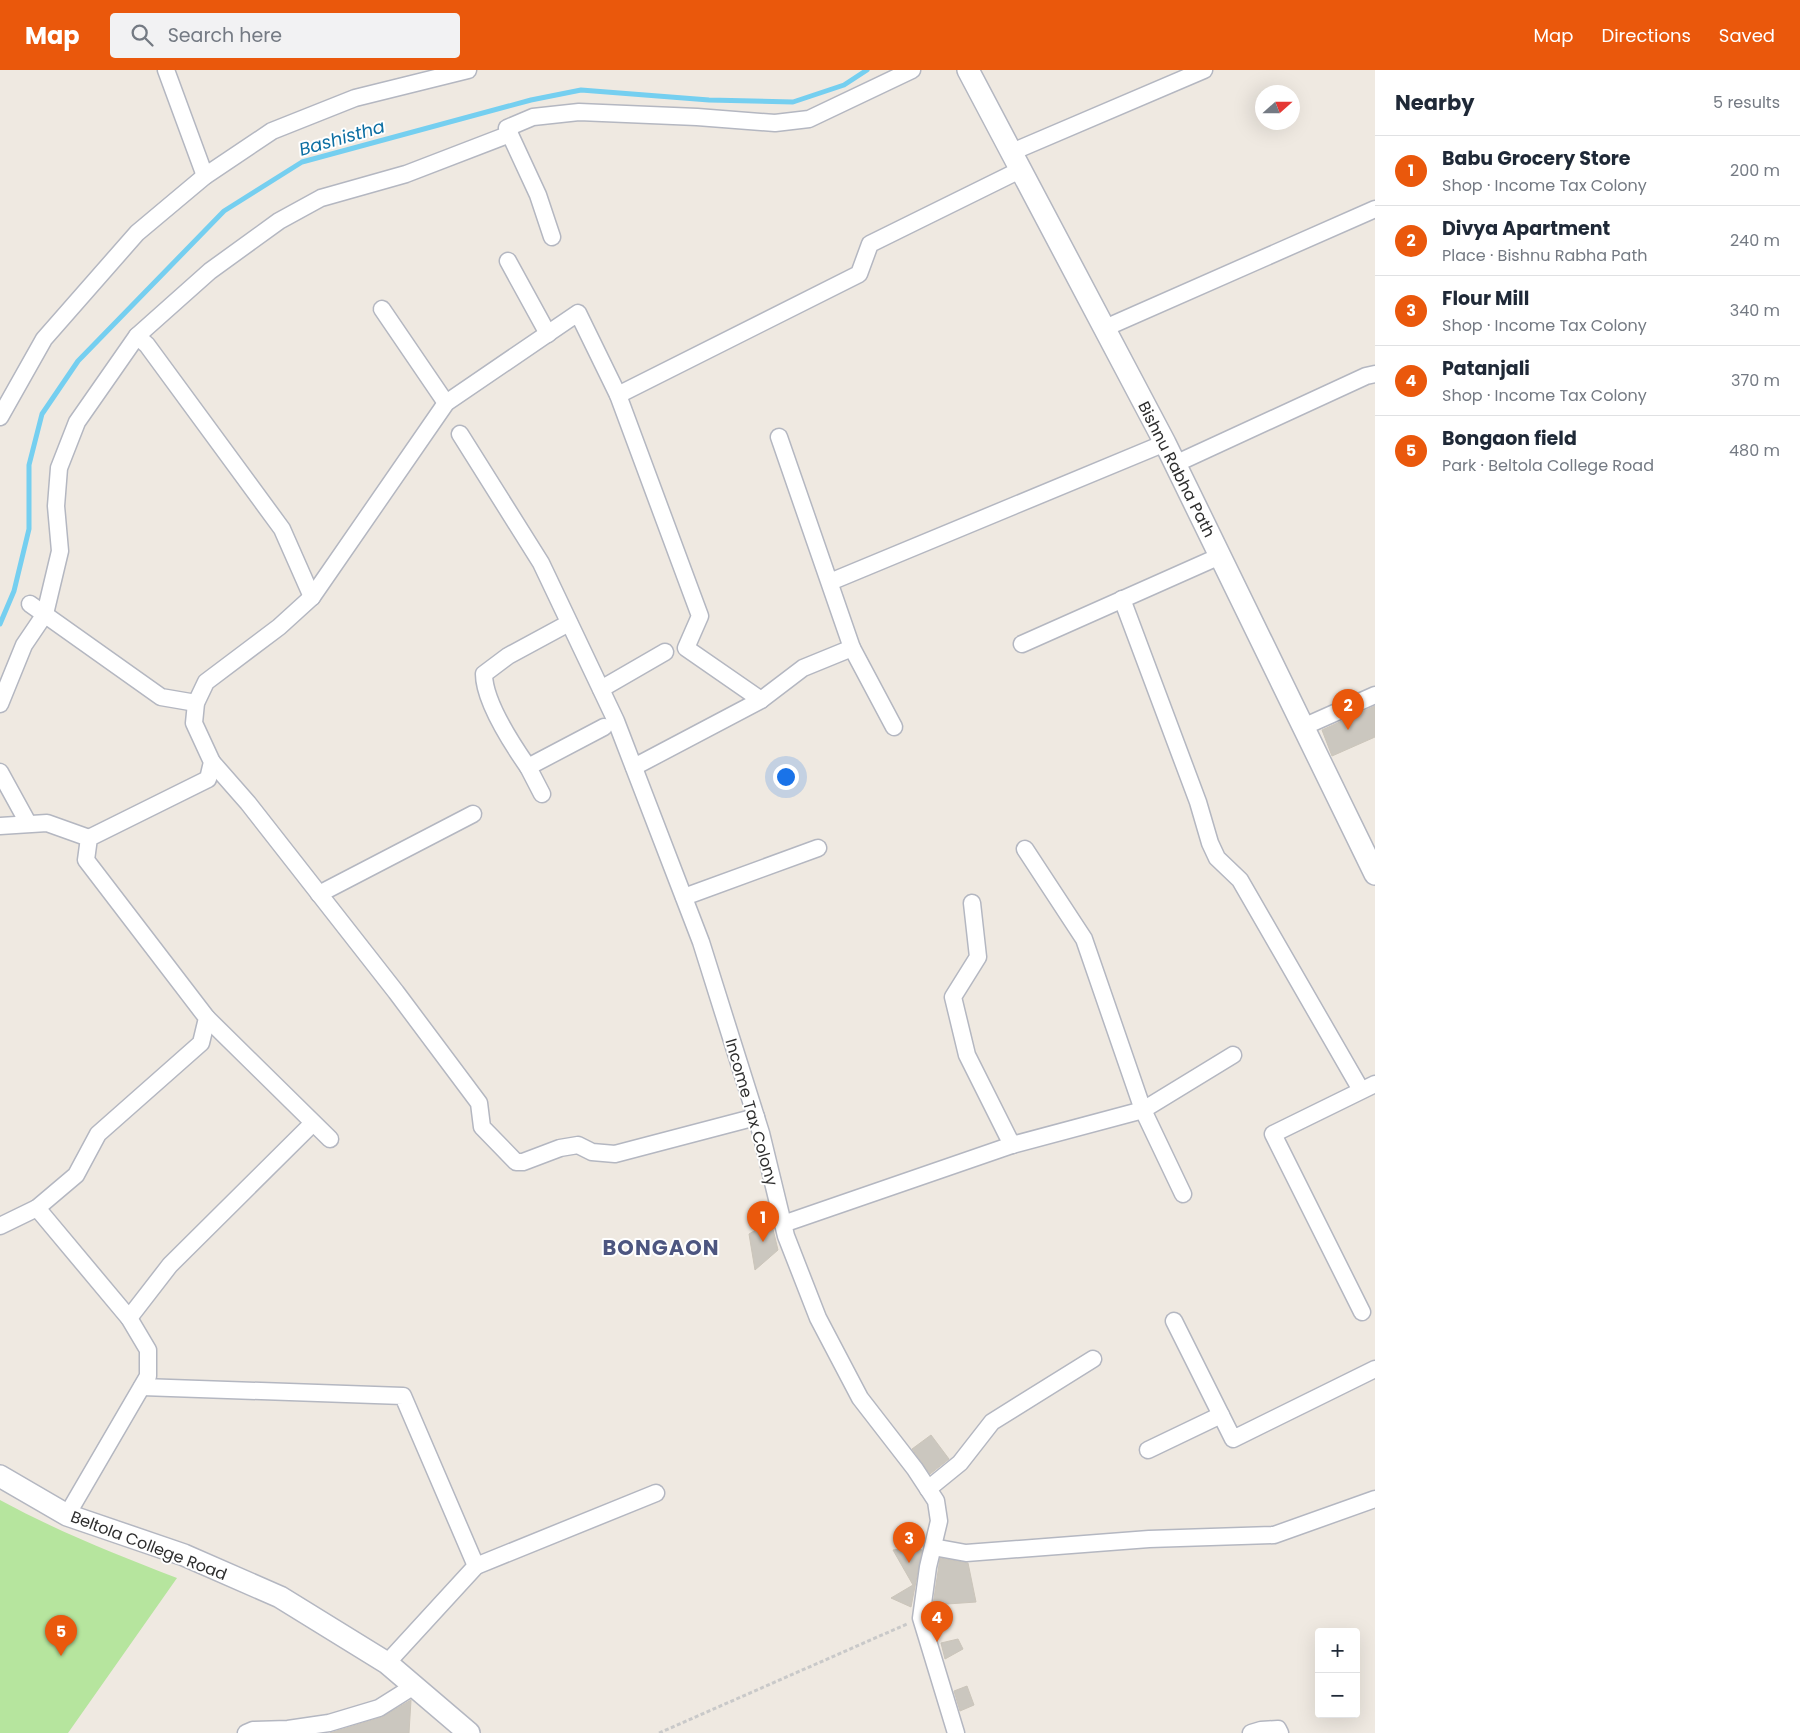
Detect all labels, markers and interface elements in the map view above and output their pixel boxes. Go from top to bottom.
search box [110,13,460,58]
text: Map [25,19,80,52]
icon: search [128,21,156,49]
text: Search here [168,22,282,49]
text: Map [1534,23,1573,48]
text: Directions [1601,23,1691,48]
text: Saved [1719,23,1775,48]
north arrow [1255,85,1300,130]
text: Nearby [1395,88,1475,117]
text: 5 results [1713,91,1780,114]
water label: Bashistha [296,113,388,162]
text: Babu Grocery Store [1442,145,1631,172]
text: 1 [1408,159,1414,182]
text: 200 m [1730,159,1780,182]
text: Shop · Income Tax Colony [1442,174,1647,197]
text: Divya Apartment [1442,215,1610,242]
text: 2 [1406,229,1416,252]
text: 240 m [1730,229,1780,252]
text: Place · Bishnu Rabha Path [1442,244,1648,267]
text: Flour Mill [1442,285,1529,312]
text: 3 [1406,299,1416,322]
text: 340 m [1730,299,1780,322]
text: Shop · Income Tax Colony [1442,314,1647,337]
text: Patanjali [1442,355,1530,382]
text: 4 [1406,369,1416,392]
text: 370 m [1731,369,1780,392]
text: Shop · Income Tax Colony [1442,384,1647,407]
street label: Bishnu Rabha Path [1132,397,1221,541]
text: Bongaon field [1442,425,1577,452]
text: 5 [1406,439,1416,462]
text: 480 m [1729,439,1780,462]
text: Park · Beltola College Road [1442,454,1654,477]
pin: 2 [1332,689,1364,730]
your location [773,764,799,790]
street label: Income Tax Colony [719,1036,784,1188]
pin: 1 [747,1201,779,1242]
district label: BONGAON [603,1233,719,1262]
street label: Beltola College Road [67,1505,230,1586]
pin: 3 [893,1522,925,1563]
pin: 4 [921,1601,953,1642]
pin: 5 [45,1615,77,1656]
map controls [1315,1628,1360,1718]
button: + [1315,1628,1360,1673]
button: − [1315,1673,1360,1718]

